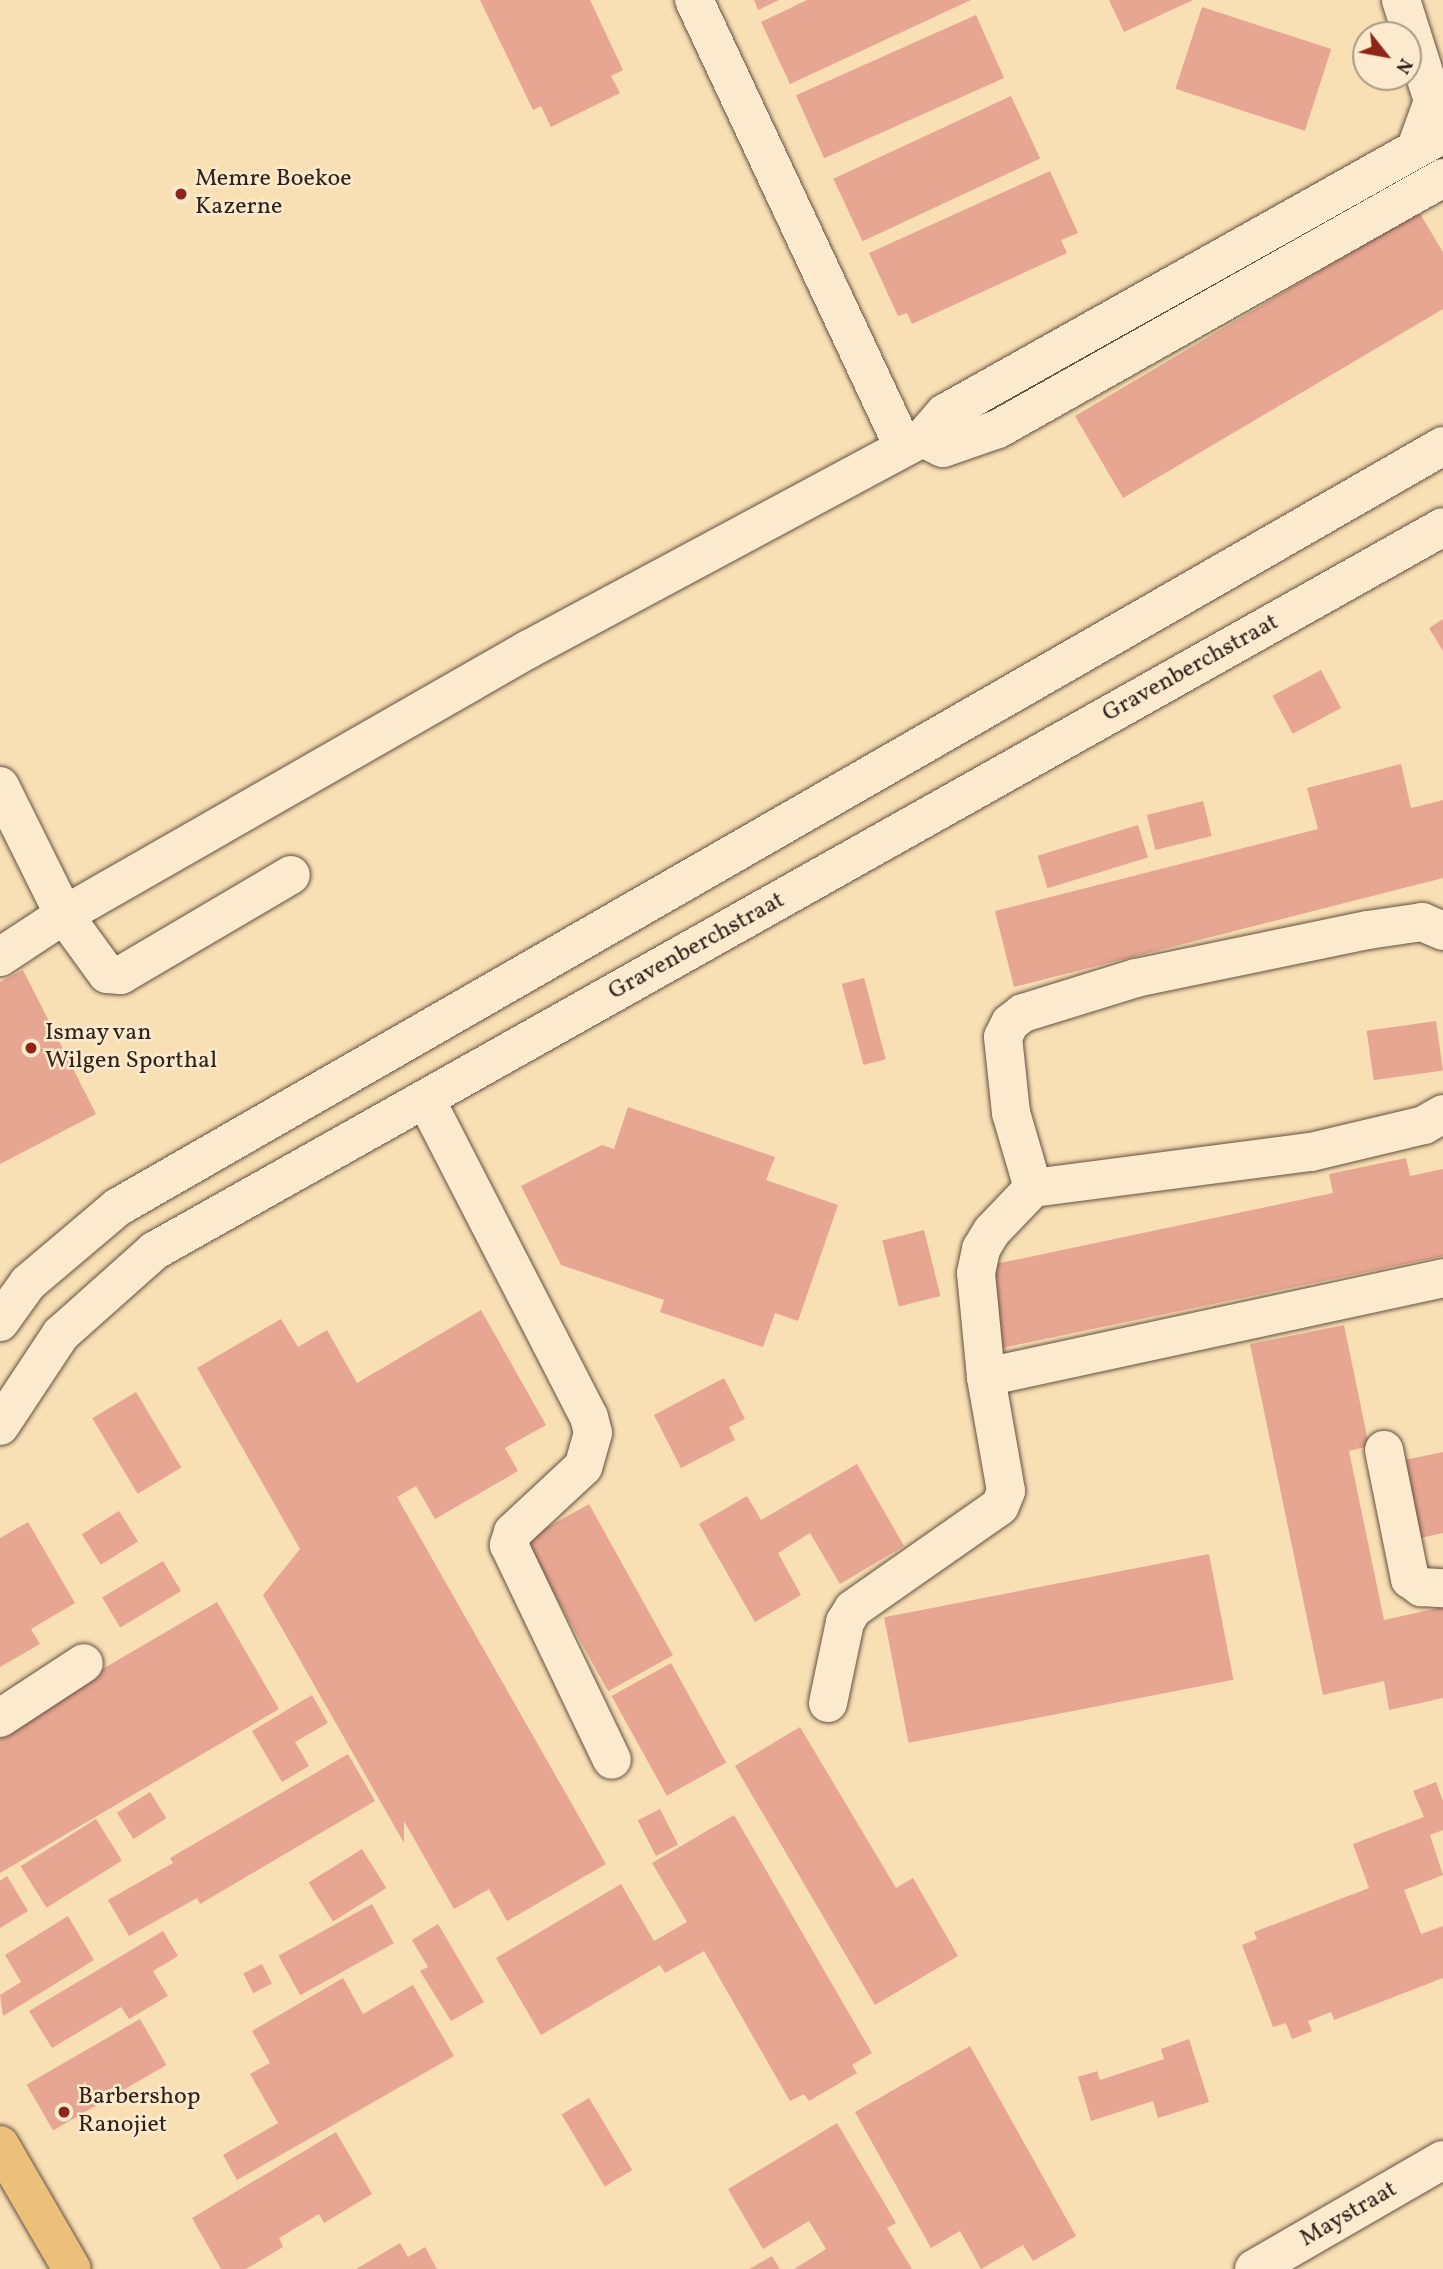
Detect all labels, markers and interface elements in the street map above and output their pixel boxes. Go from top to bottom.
north arrow [1352,21,1422,91]
text: N [1389,53,1418,78]
place label: Memre Boekoe Kazerne [195,166,352,222]
marker: Memre Boekoe Kazerne [173,186,189,202]
street label: Gravenberchstraat [1098,609,1284,729]
street label: Gravenberchstraat [604,887,790,1007]
place label: Ismay van Wilgen Sporthal [45,1020,217,1076]
marker: Ismay van Wilgen Sporthal [23,1040,39,1056]
place label: Barbershop Ranojiet [78,2084,201,2140]
marker: Barbershop Ranojiet [56,2104,72,2120]
street label: Maystraat [1295,2176,1403,2254]

